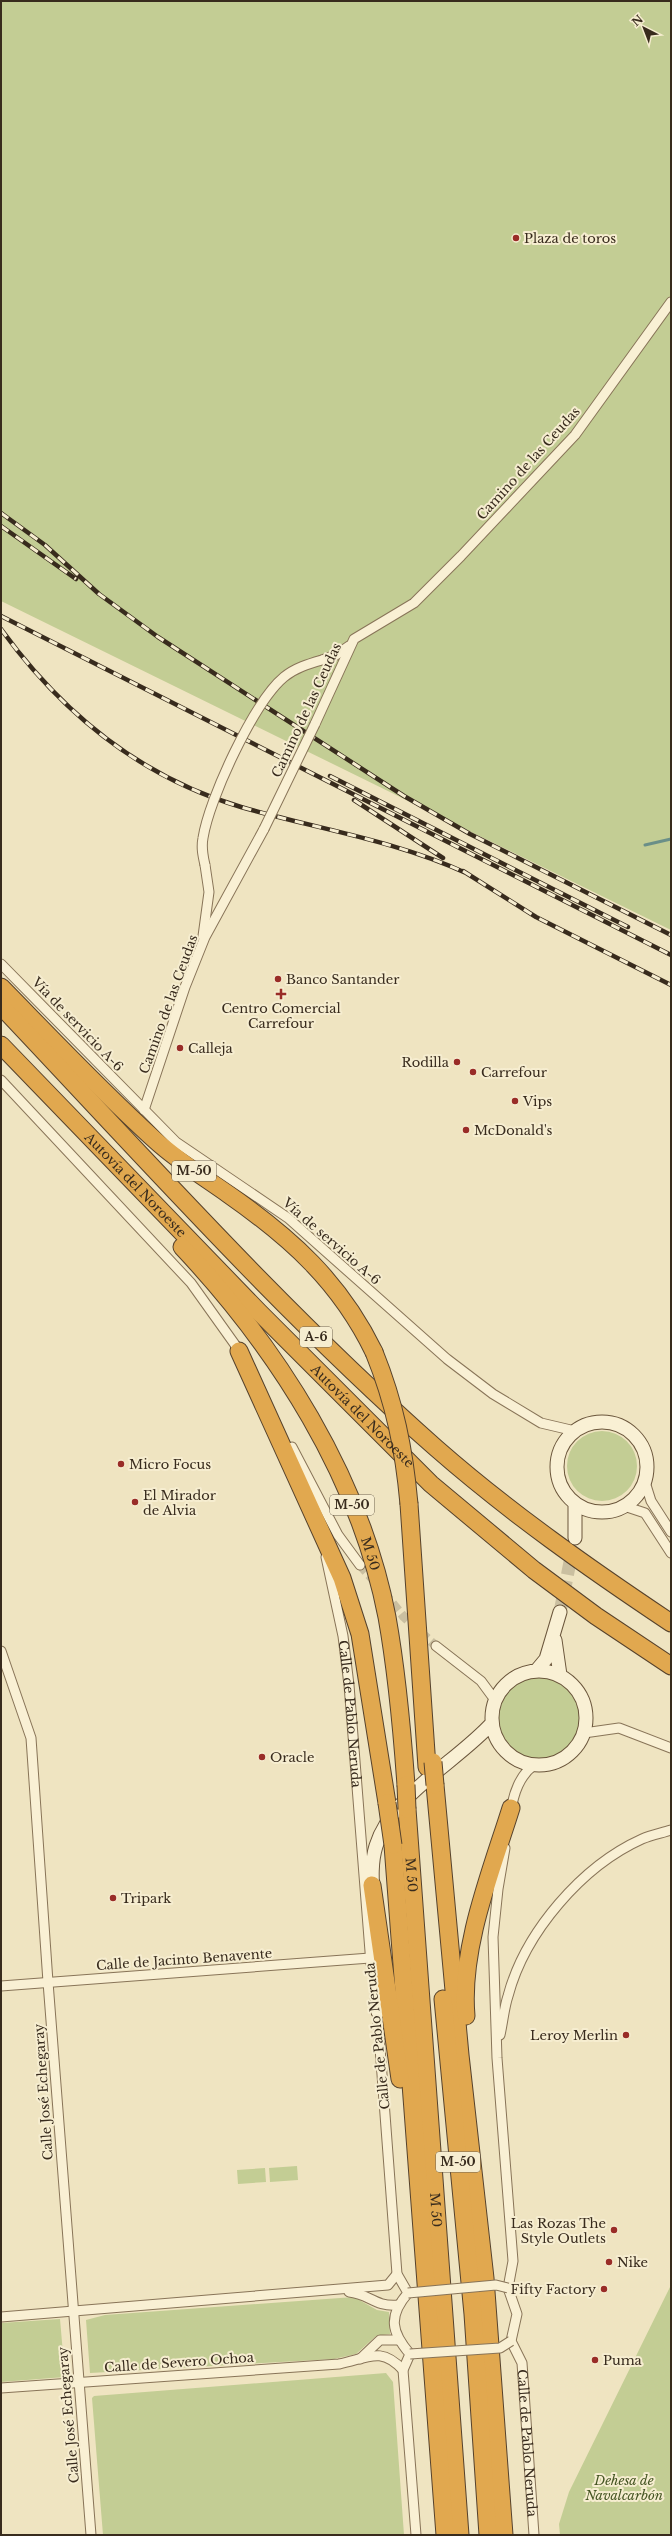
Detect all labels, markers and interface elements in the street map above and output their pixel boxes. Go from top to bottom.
north arrow [624,8,664,48]
text: N [629,11,646,29]
place label: Plaza de toros [524,230,616,247]
marker: Plaza de toros [511,233,521,243]
street label: Camino de las Ceudas [473,403,584,524]
street label: Camino de las Ceudas [268,640,345,780]
street label: Camino de las Ceudas [135,932,202,1076]
place label: Banco Santander [286,971,400,988]
street label: Vía de servicio A-6 [28,973,127,1075]
marker: Banco Santander [273,974,283,984]
marker: Centro Comercial Carrefour [276,989,286,999]
place label: Centro Comercial Carrefour [221,1000,341,1032]
place label: Calleja [188,1040,233,1057]
marker: Calleja [175,1043,185,1053]
place label: Rodilla [402,1054,450,1071]
marker: Rodilla [452,1057,462,1067]
place label: Carrefour [481,1064,548,1081]
marker: Carrefour [468,1067,478,1077]
place label: Vips [522,1093,552,1110]
marker: Vips [510,1096,520,1106]
place label: McDonald's [474,1122,553,1139]
marker: McDonald's [461,1125,471,1135]
street label: Autovía del Noroeste [80,1128,190,1241]
road number: M-50 [172,1161,216,1181]
street label: Vía de servicio A-6 [278,1194,384,1289]
road number: A-6 [300,1327,332,1347]
street label: Autovía del Noroeste [306,1360,418,1471]
place label: Micro Focus [129,1456,211,1473]
marker: Micro Focus [116,1459,126,1469]
place label: El Mirador de Alvia [143,1487,217,1519]
road number: M-50 [330,1495,374,1515]
marker: El Mirador de Alvia [130,1497,140,1507]
street label: M 50 [357,1535,384,1573]
street label: Calle de Pablo Neruda [335,1639,365,1789]
place label: Oracle [270,1749,314,1766]
marker: Oracle [257,1752,267,1762]
street label: M 50 [402,1857,421,1893]
place label: Tripark [121,1890,171,1907]
marker: Tripark [108,1893,118,1903]
street label: Calle de Jacinto Benavente [95,1945,273,1974]
street label: Calle de Pablo Neruda [361,1961,394,2110]
street label: Calle José Echegaray [30,2022,57,2161]
place label: Leroy Merlin [530,2027,618,2044]
marker: Leroy Merlin [621,2030,631,2040]
road number: M-50 [436,2152,480,2172]
street label: M 50 [426,2192,446,2228]
place label: Las Rozas The Style Outlets [511,2215,606,2247]
marker: Las Rozas The Style Outlets [609,2225,619,2235]
place label: Nike [617,2254,648,2271]
marker: Nike [604,2257,614,2267]
place label: Fifty Factory [511,2281,597,2298]
marker: Fifty Factory [599,2284,609,2294]
street label: Calle José Echegaray [54,2345,83,2484]
street label: Calle de Severo Ochoa [104,2349,255,2376]
place label: Puma [603,2352,643,2369]
marker: Puma [590,2355,600,2365]
street label: Calle de Pablo Neruda [513,2369,541,2518]
park label: Dehesa de Navalcarbón [584,2472,663,2504]

